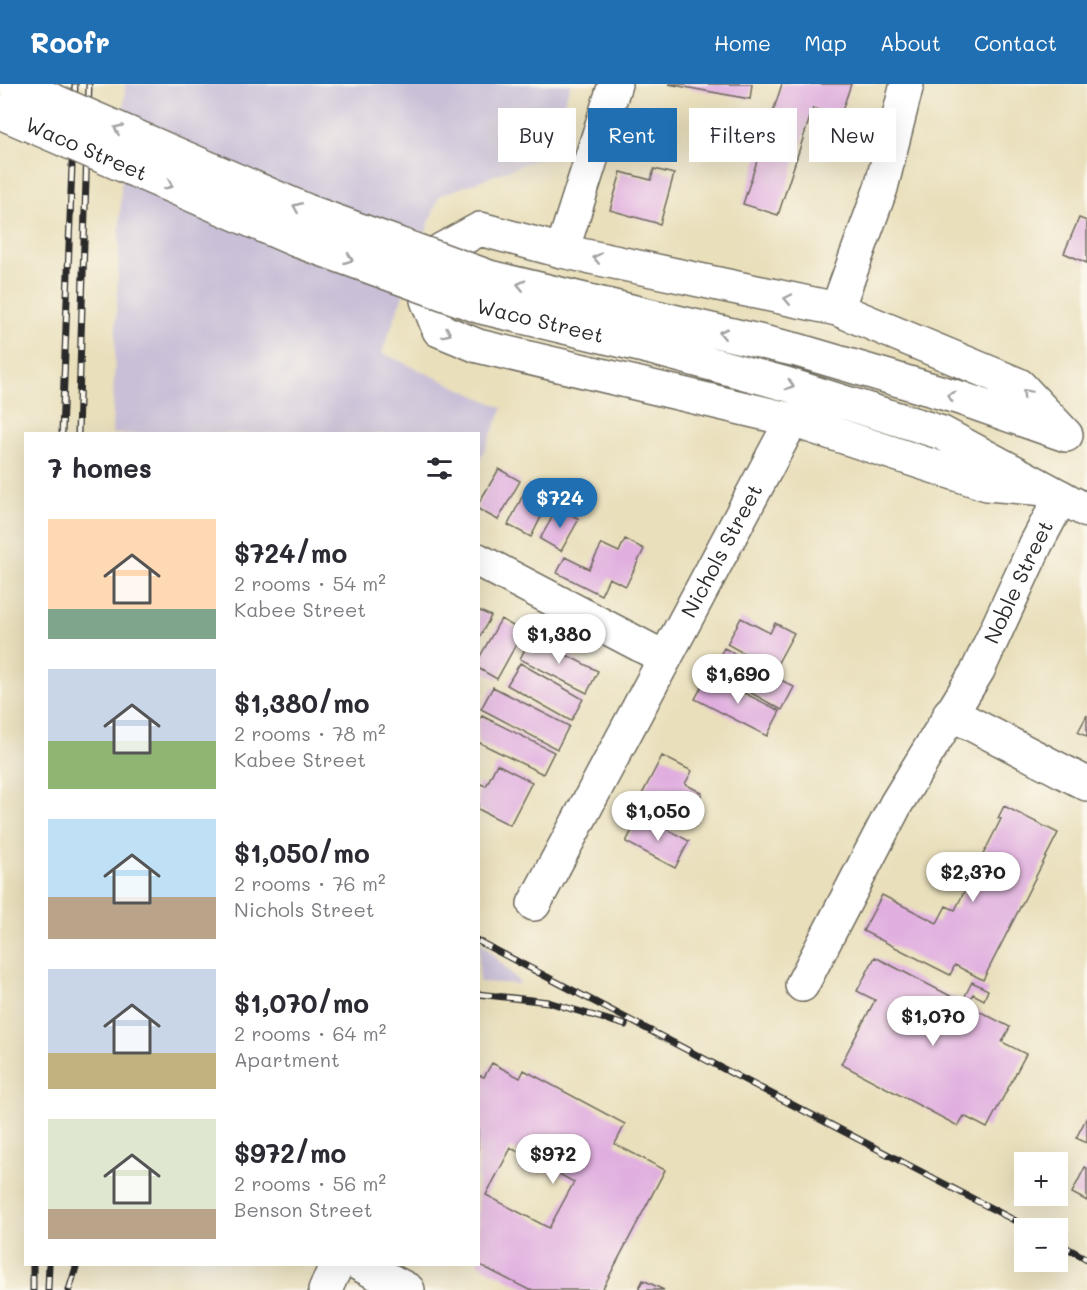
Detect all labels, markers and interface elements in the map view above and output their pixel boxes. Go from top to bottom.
text: Roofr [30,24,110,60]
text: Home [714,29,771,56]
text: Map [804,29,847,56]
text: About [880,29,941,56]
text: Contact [974,29,1057,56]
chip: Buy [498,108,576,162]
chip: Rent [588,108,677,162]
chip: Filters [689,108,797,162]
chip: New [809,108,896,162]
street label: Waco Street [22,110,152,186]
one-way arrow [114,125,125,137]
one-way arrow [163,178,174,190]
one-way arrow [293,202,304,214]
one-way arrow [344,252,354,265]
one-way arrow [593,252,603,265]
one-way arrow [516,279,526,292]
street label: Waco Street [474,291,607,348]
one-way arrow [783,293,793,306]
one-way arrow [441,325,452,337]
one-way arrow [718,327,728,340]
one-way arrow [784,378,795,390]
one-way arrow [1023,389,1034,400]
one-way arrow [947,391,957,403]
text: 7 homes [48,451,152,485]
icon: filters [423,452,456,485]
pin: $724 [524,478,596,529]
street label: Nichols Street [674,479,767,622]
text: $724 [536,484,584,510]
street label: Noble Street [977,515,1058,647]
text: $724/mo [234,536,347,570]
icon: home [96,543,168,615]
text: 2 rooms · 54 m² [234,570,386,596]
text: Kabee Street [234,596,366,622]
pin: $1,380 [510,614,608,665]
text: $1,380 [527,620,591,646]
pin: $1,690 [689,654,787,705]
text: $1,690 [706,660,770,686]
text: $1,380/mo [234,686,370,720]
icon: home [96,693,168,765]
text: 2 rooms · 78 m² [234,720,386,746]
text: Kabee Street [234,746,366,772]
pin: $1,050 [609,791,707,842]
text: $1,050 [626,797,690,823]
text: $1,050/mo [234,836,370,870]
icon: home [96,843,168,915]
pin: $2,370 [924,852,1022,903]
text: $2,370 [940,858,1006,884]
text: 2 rooms · 76 m² [234,870,386,896]
text: Nichols Street [234,896,375,922]
text: $1,070/mo [234,986,369,1020]
icon: home [96,993,168,1065]
pin: $1,070 [884,996,982,1047]
text: $1,070 [901,1002,965,1028]
text: 2 rooms · 64 m² [234,1020,386,1046]
text: Apartment [234,1046,340,1072]
pin: $972 [517,1134,589,1185]
text: $972/mo [234,1136,346,1170]
text: $972 [530,1140,576,1166]
icon: home [96,1143,168,1215]
map controls [1014,1152,1068,1272]
button: + [1014,1152,1068,1206]
text: 2 rooms · 56 m² [234,1170,386,1196]
text: Benson Street [234,1196,373,1222]
button: − [1014,1218,1068,1272]

